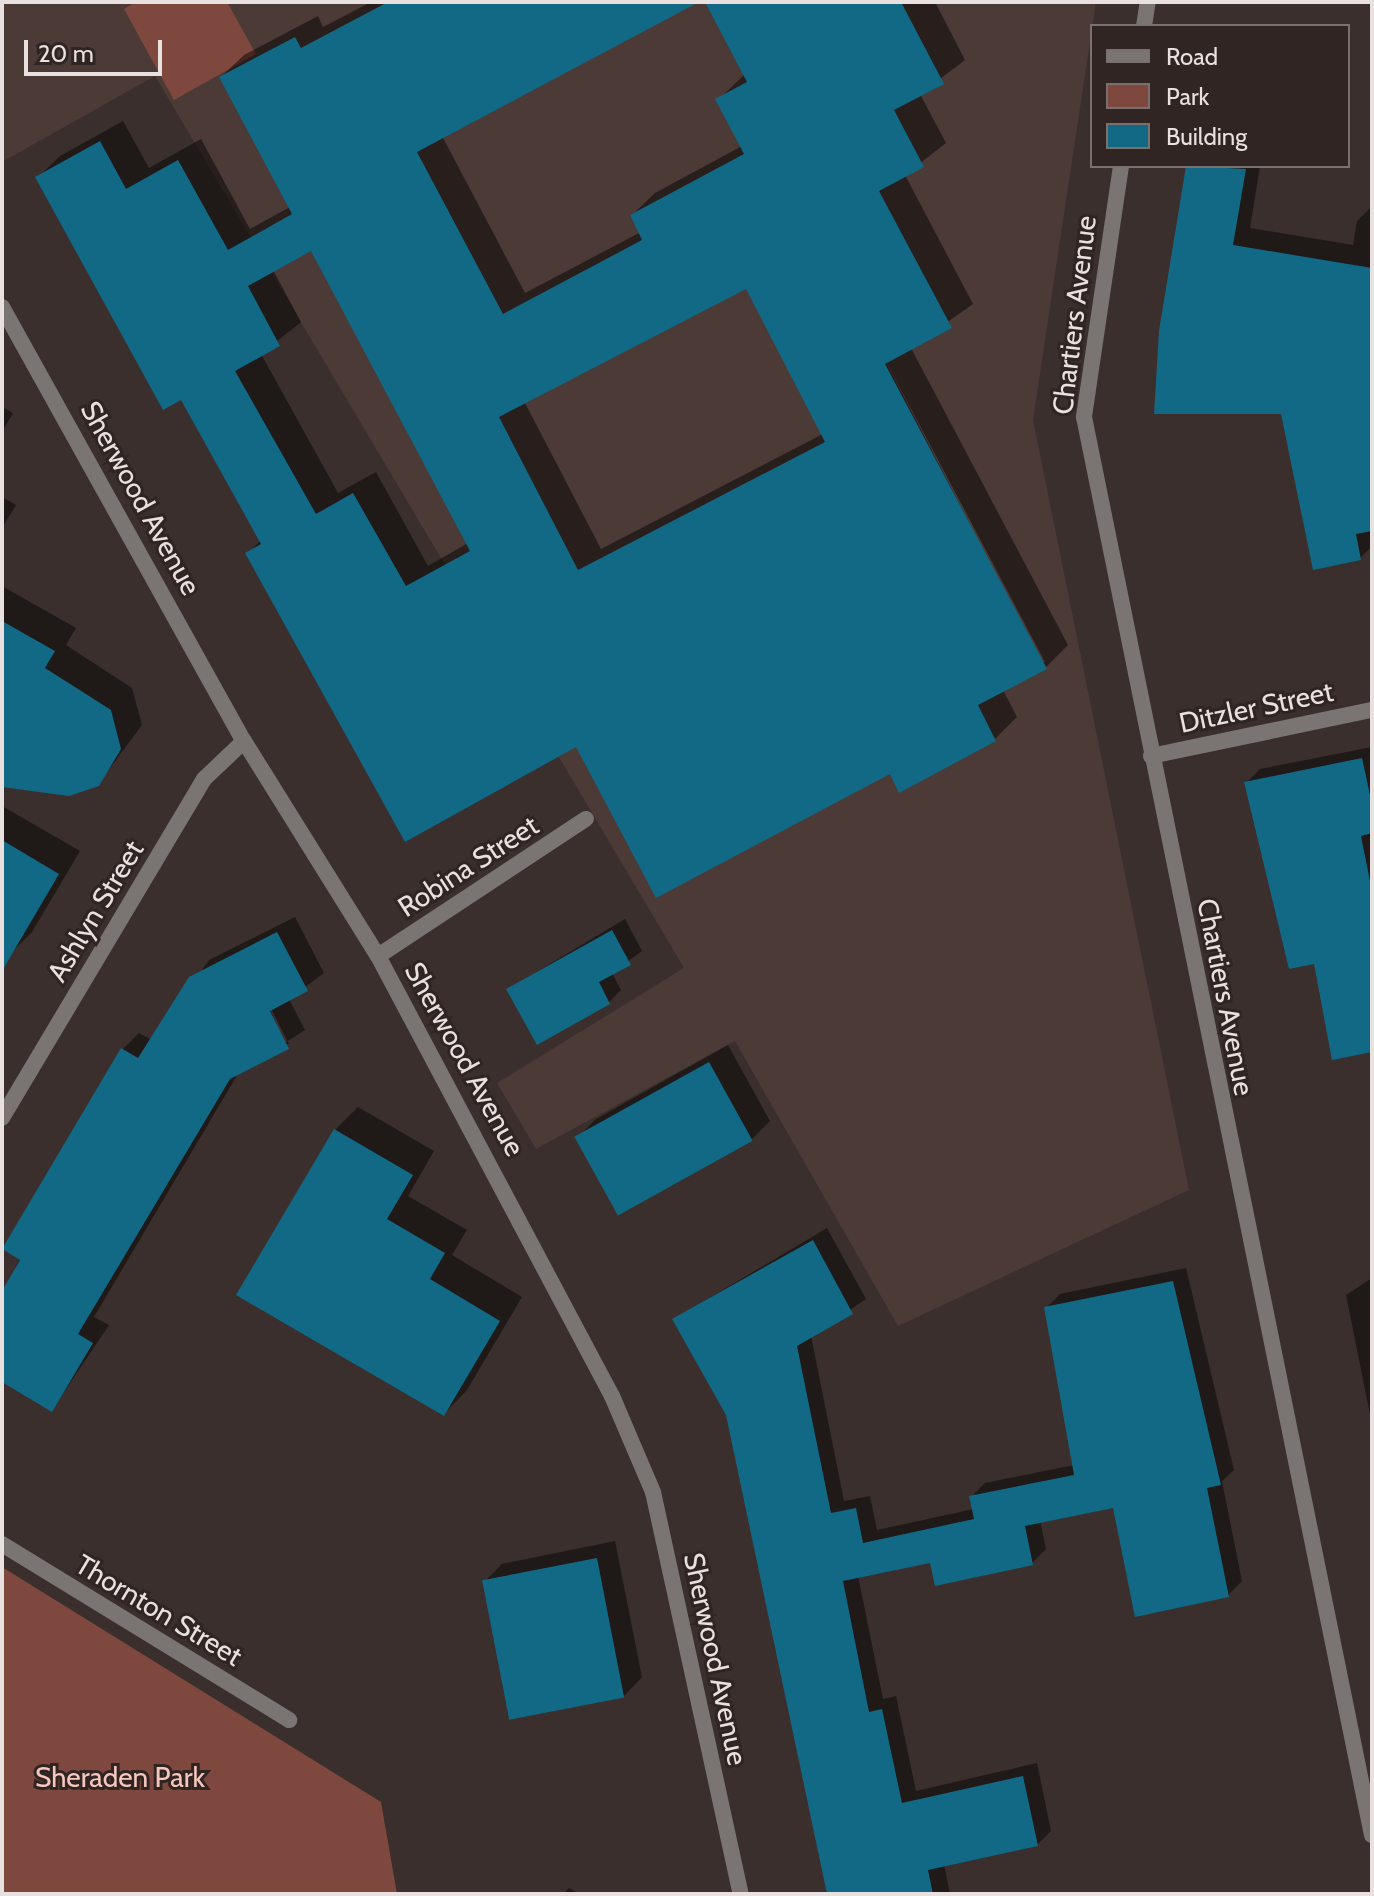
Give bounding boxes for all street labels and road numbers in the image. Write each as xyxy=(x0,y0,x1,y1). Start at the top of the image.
street label: Chartiers Avenue xyxy=(1045,214,1103,416)
street label: Sherwood Avenue xyxy=(74,395,208,601)
street label: Ditzler Street xyxy=(1176,674,1336,740)
street label: Robina Street xyxy=(392,808,544,924)
street label: Ashlyn Street xyxy=(40,834,150,988)
street label: Chartiers Avenue xyxy=(1190,896,1262,1098)
street label: Sherwood Avenue xyxy=(398,956,532,1162)
street label: Thornton Street xyxy=(70,1547,248,1673)
street label: Sherwood Avenue xyxy=(677,1550,755,1768)

